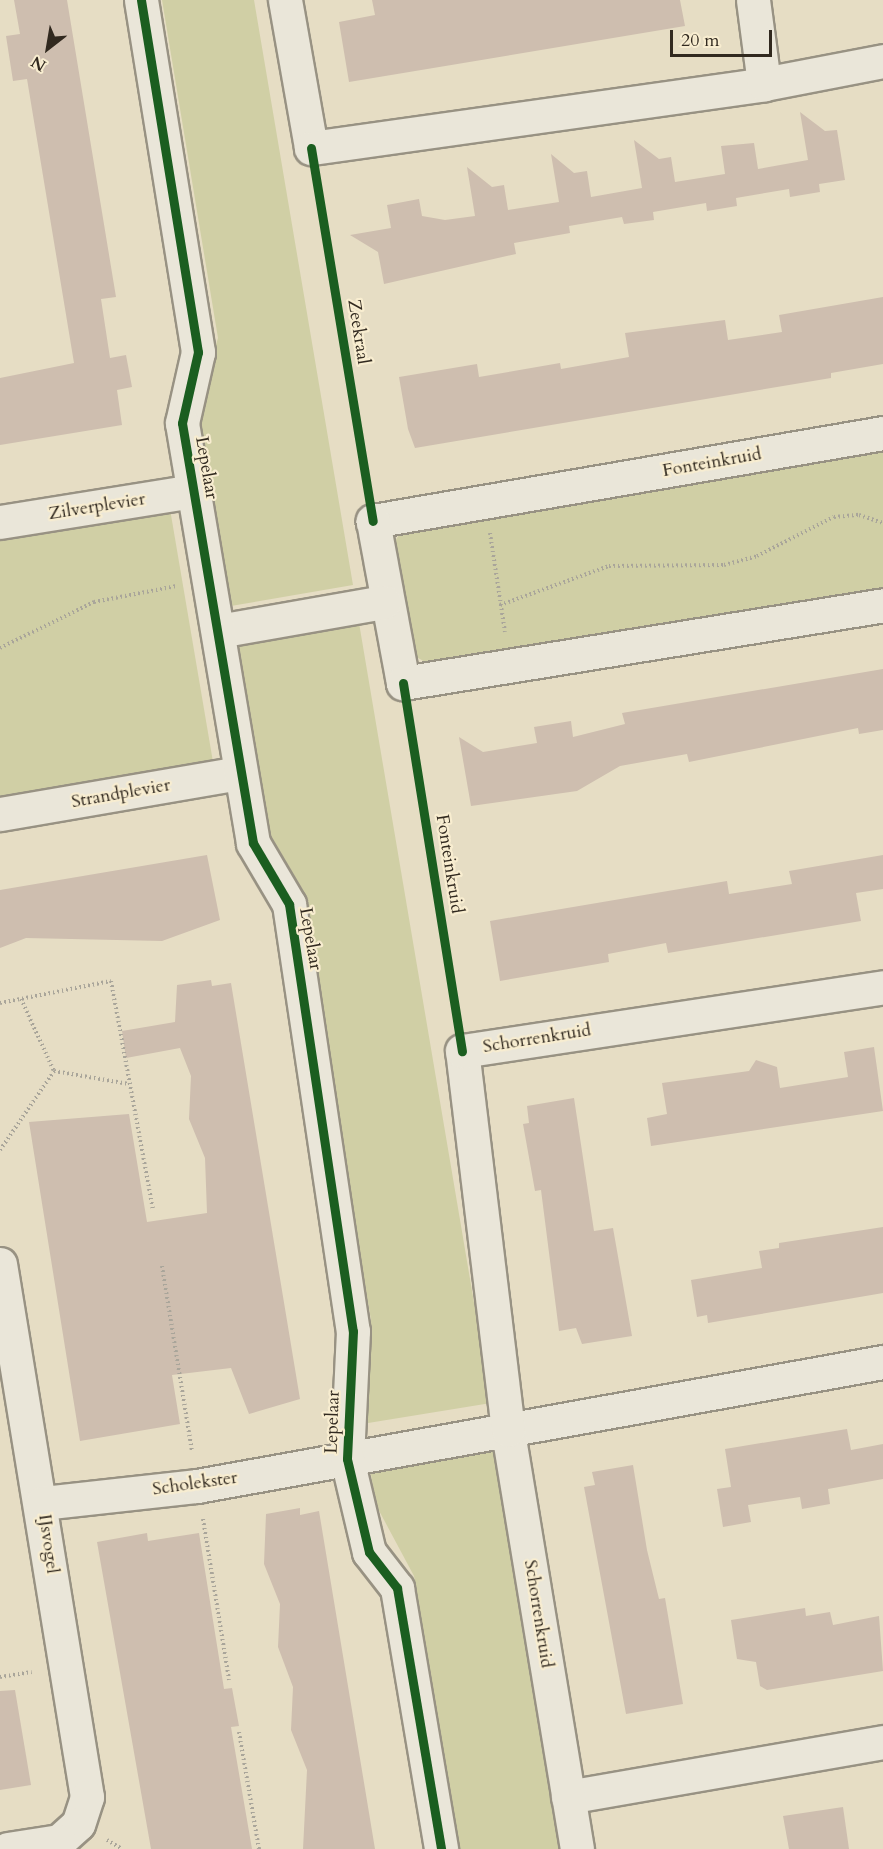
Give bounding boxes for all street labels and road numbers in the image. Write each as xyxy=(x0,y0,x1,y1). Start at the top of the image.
street label: Zeekraal xyxy=(342,298,374,366)
street label: Lepelaar xyxy=(190,435,222,501)
street label: Fonteinkruid xyxy=(661,444,763,482)
street label: Zilverplevier xyxy=(47,489,147,525)
street label: Strandplevier xyxy=(70,775,172,813)
street label: Fonteinkruid xyxy=(431,813,467,915)
street label: Lepelaar xyxy=(294,906,326,972)
street label: Schorrenkruid xyxy=(481,1020,593,1058)
street label: Lepelaar xyxy=(321,1390,345,1454)
street label: Scholekster xyxy=(151,1467,239,1501)
street label: IJsvogel xyxy=(33,1513,63,1575)
street label: Schorrenkruid xyxy=(519,1558,557,1670)

